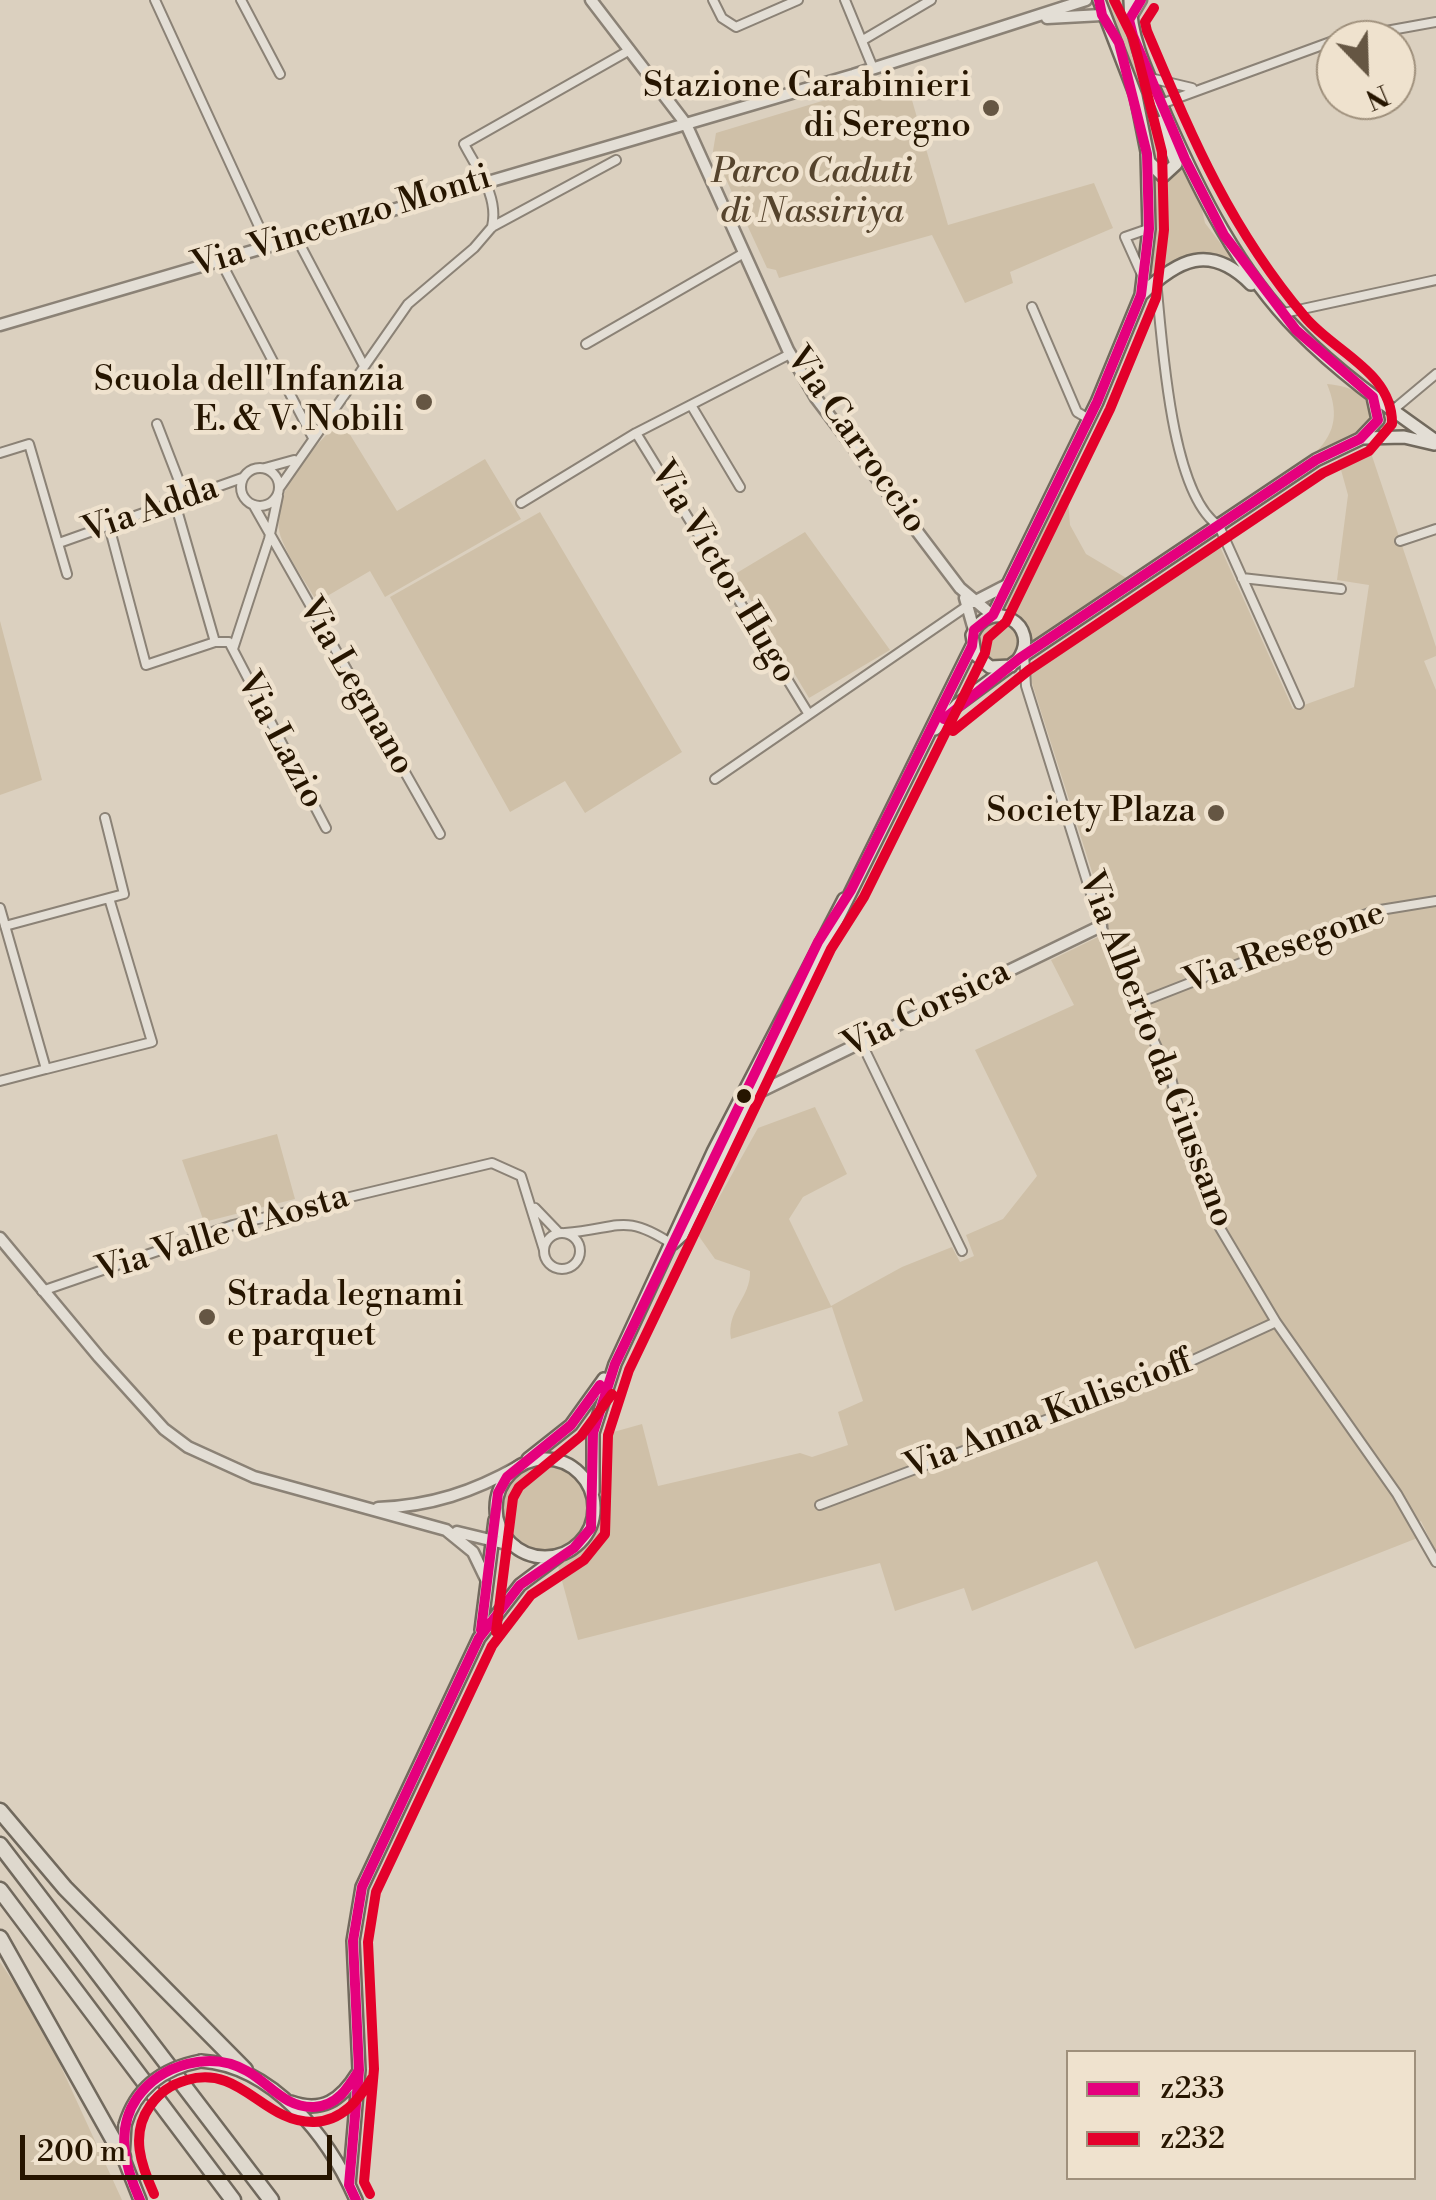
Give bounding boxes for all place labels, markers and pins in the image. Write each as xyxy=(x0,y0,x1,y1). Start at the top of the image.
place label: Stazione Carabinieri di Seregno xyxy=(643,67,971,149)
marker: Stazione Carabinieri di Seregno xyxy=(980,97,1002,119)
place label: Scuola dell'Infanzia E. & V. Nobili xyxy=(94,361,404,443)
marker: Scuola dell'Infanzia E. & V. Nobili xyxy=(413,391,435,413)
place label: Society Plaza xyxy=(986,792,1196,834)
marker: Society Plaza xyxy=(1205,802,1227,824)
unlabelled marker xyxy=(734,1086,754,1106)
place label: Strada legnami e parquet xyxy=(227,1276,464,1358)
marker: Strada legnami e parquet xyxy=(196,1306,218,1328)

